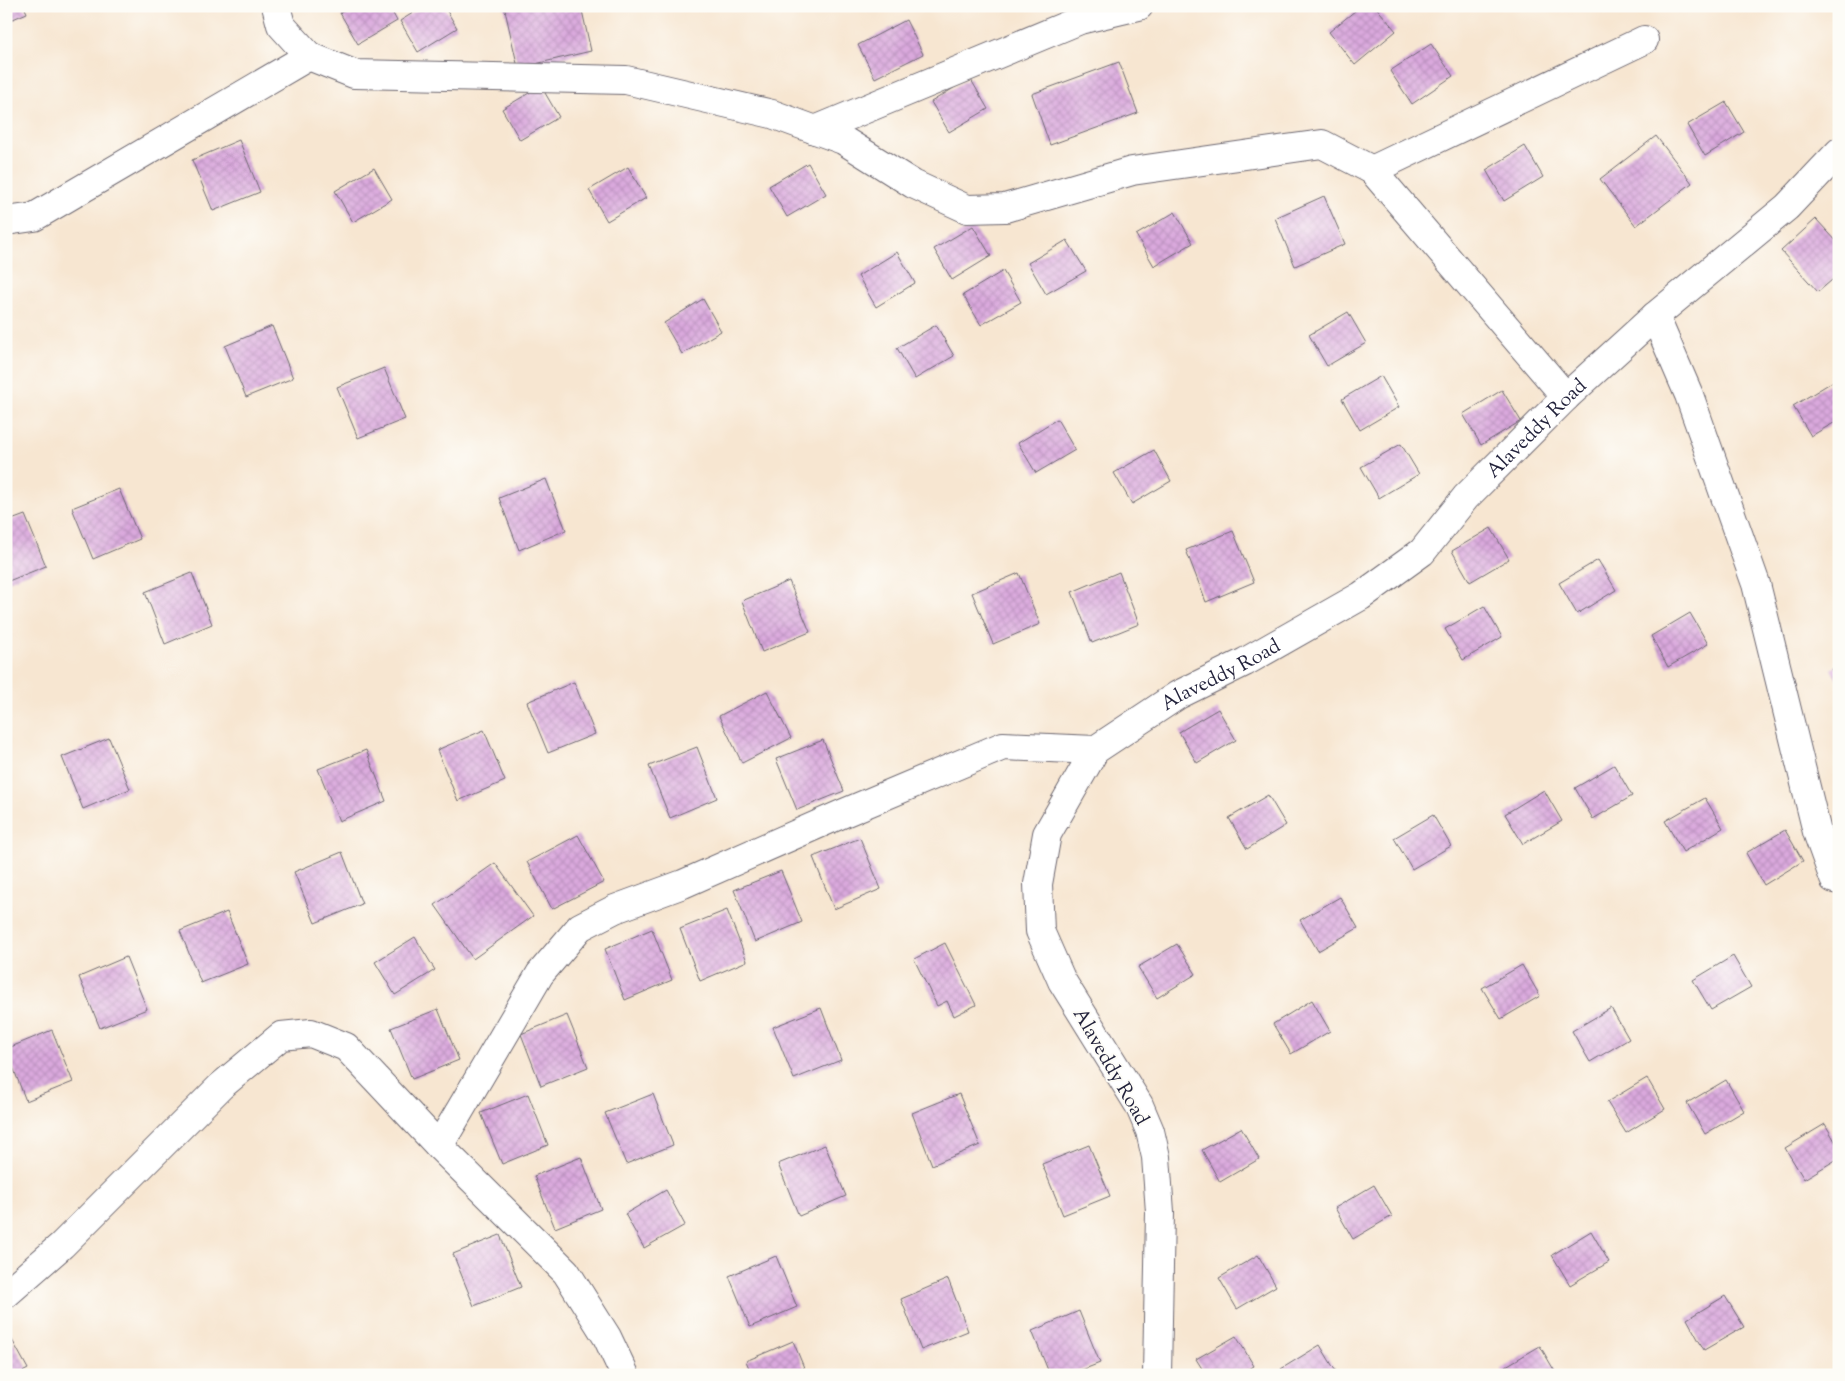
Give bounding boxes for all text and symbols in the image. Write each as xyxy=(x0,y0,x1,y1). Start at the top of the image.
street label: Alaveddy Road xyxy=(1481,373,1594,486)
street label: Alaveddy Road xyxy=(1156,633,1287,719)
street label: Alaveddy Road xyxy=(1064,1003,1155,1131)

